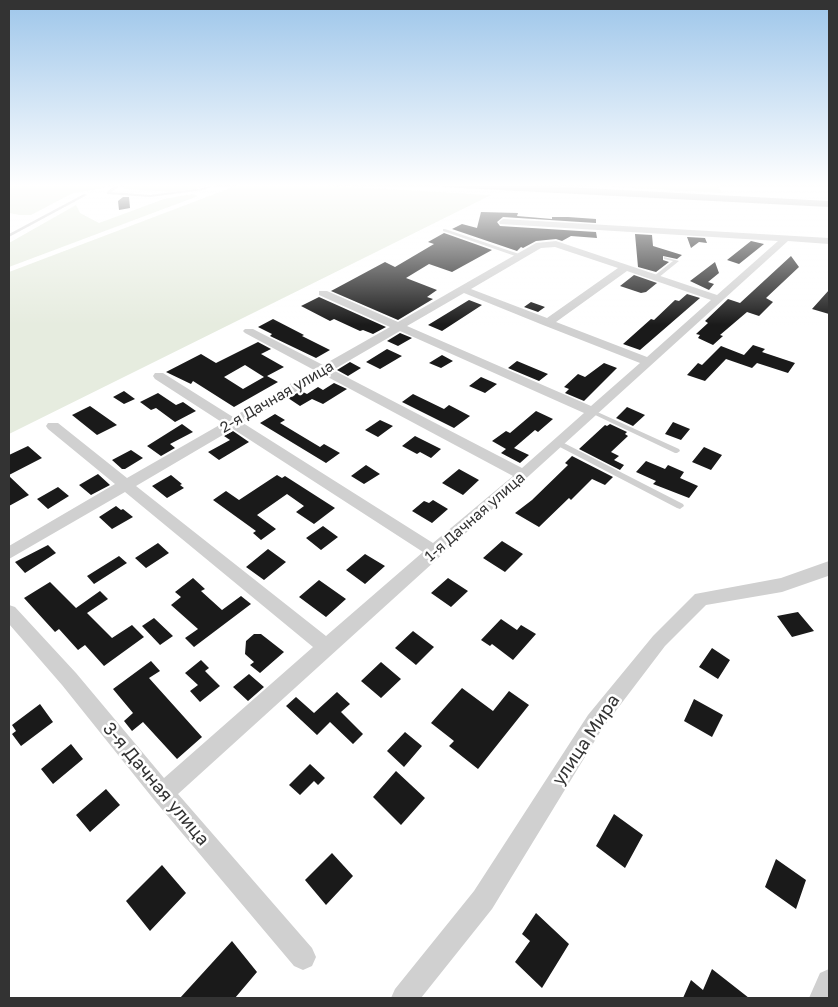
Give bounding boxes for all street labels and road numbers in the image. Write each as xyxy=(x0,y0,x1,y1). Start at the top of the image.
street label: 2-я Дачная улица xyxy=(217,357,337,437)
street label: 1-я Дачная улица xyxy=(421,469,529,565)
street label: улица Мира xyxy=(548,690,624,790)
street label: 3-я Дачная улица xyxy=(98,718,214,850)

